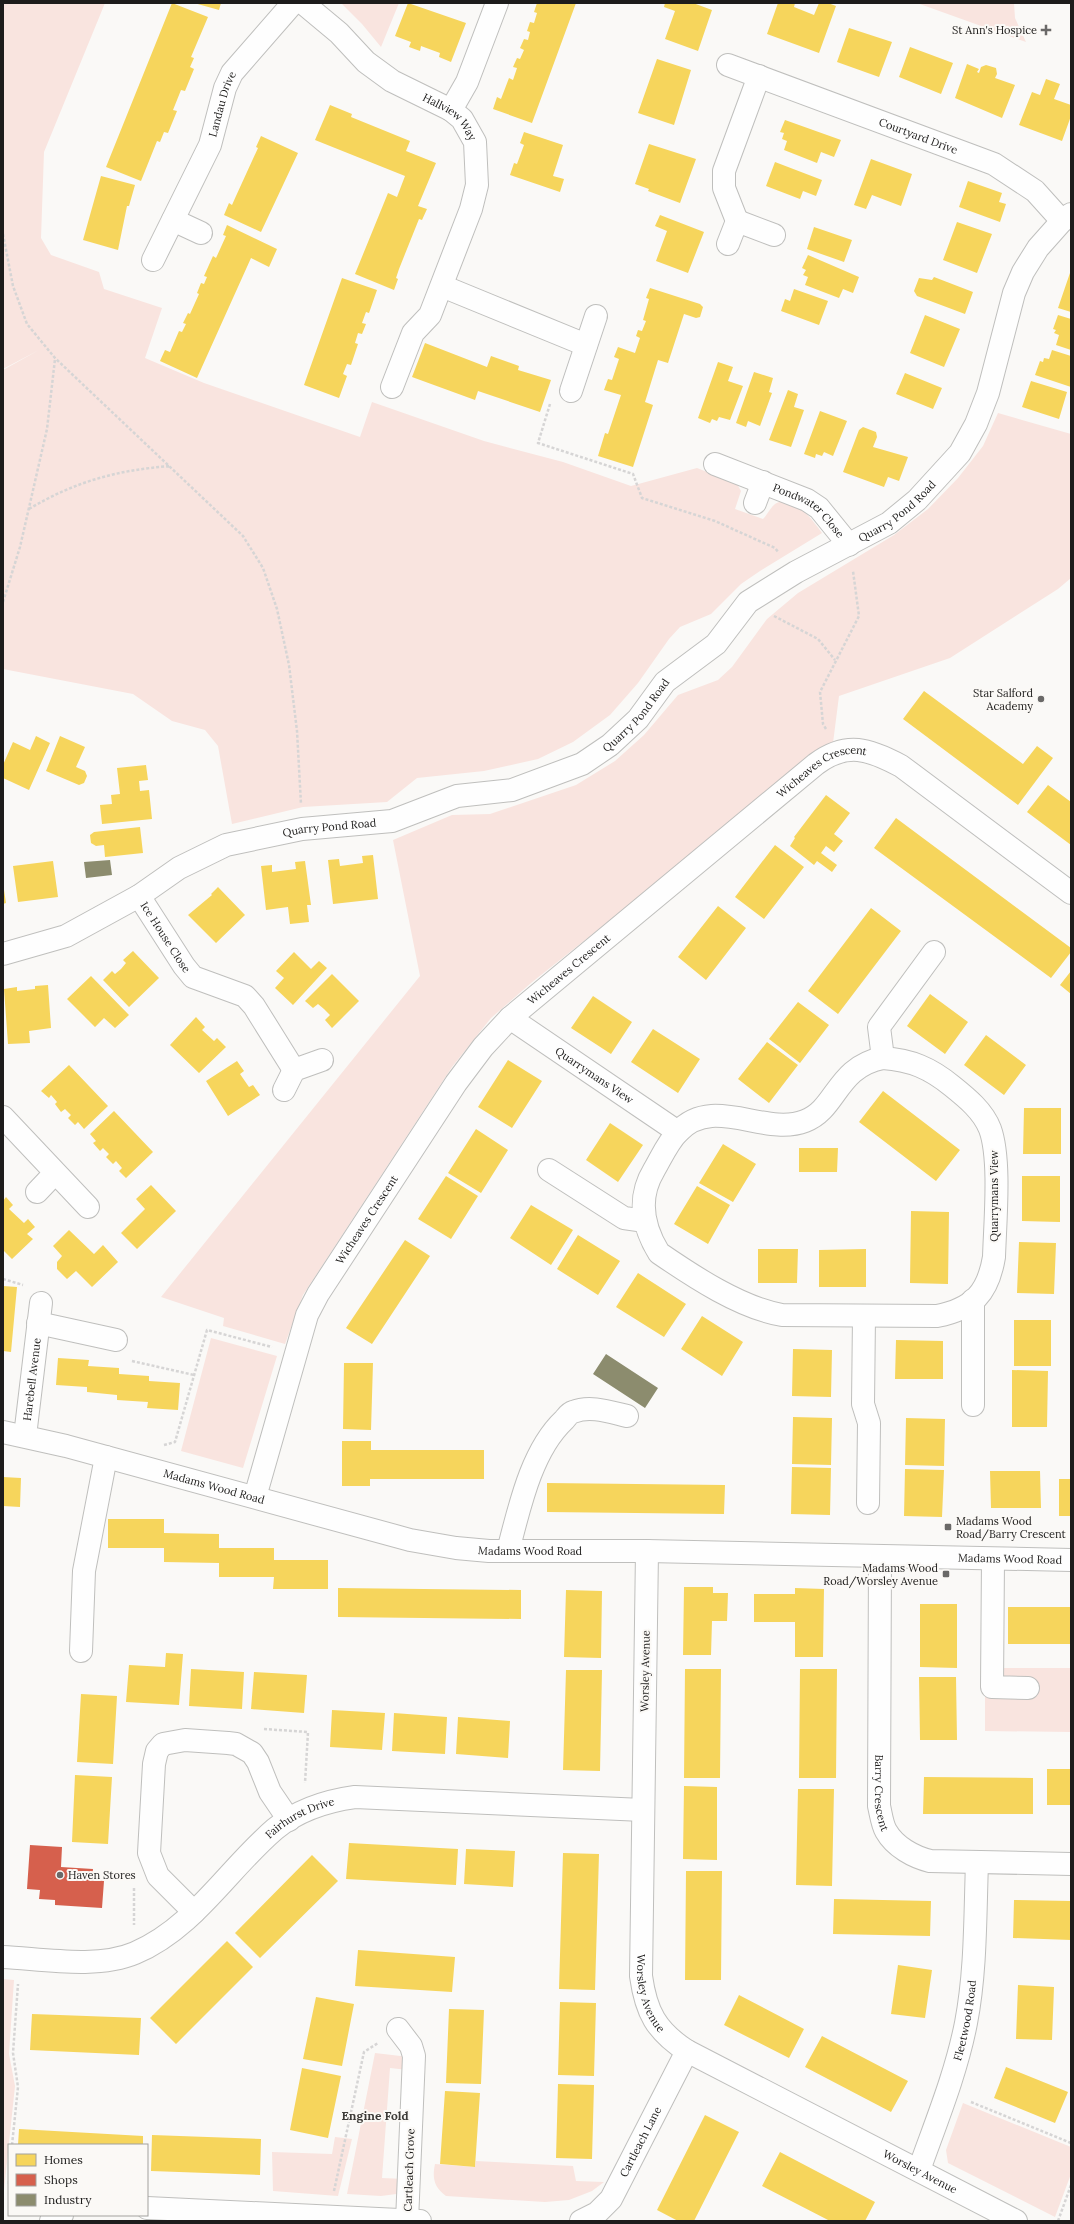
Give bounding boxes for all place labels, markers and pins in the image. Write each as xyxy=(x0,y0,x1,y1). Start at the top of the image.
place label: St Ann's Hospice xyxy=(952,23,1037,37)
marker: St Ann's Hospice xyxy=(1040,24,1052,36)
place label: Star Salford Academy xyxy=(973,686,1033,713)
marker: Star Salford Academy xyxy=(1036,694,1046,704)
place label: Madams Wood Road/Barry Crescent xyxy=(956,1514,1067,1542)
marker: Madams Wood Road/Barry Crescent xyxy=(943,1522,953,1532)
place label: Madams Wood Road/Worsley Avenue xyxy=(823,1561,938,1589)
marker: Madams Wood Road/Worsley Avenue xyxy=(941,1569,951,1579)
place label: Haven Stores xyxy=(68,1868,136,1882)
marker: Haven Stores xyxy=(55,1870,65,1880)

